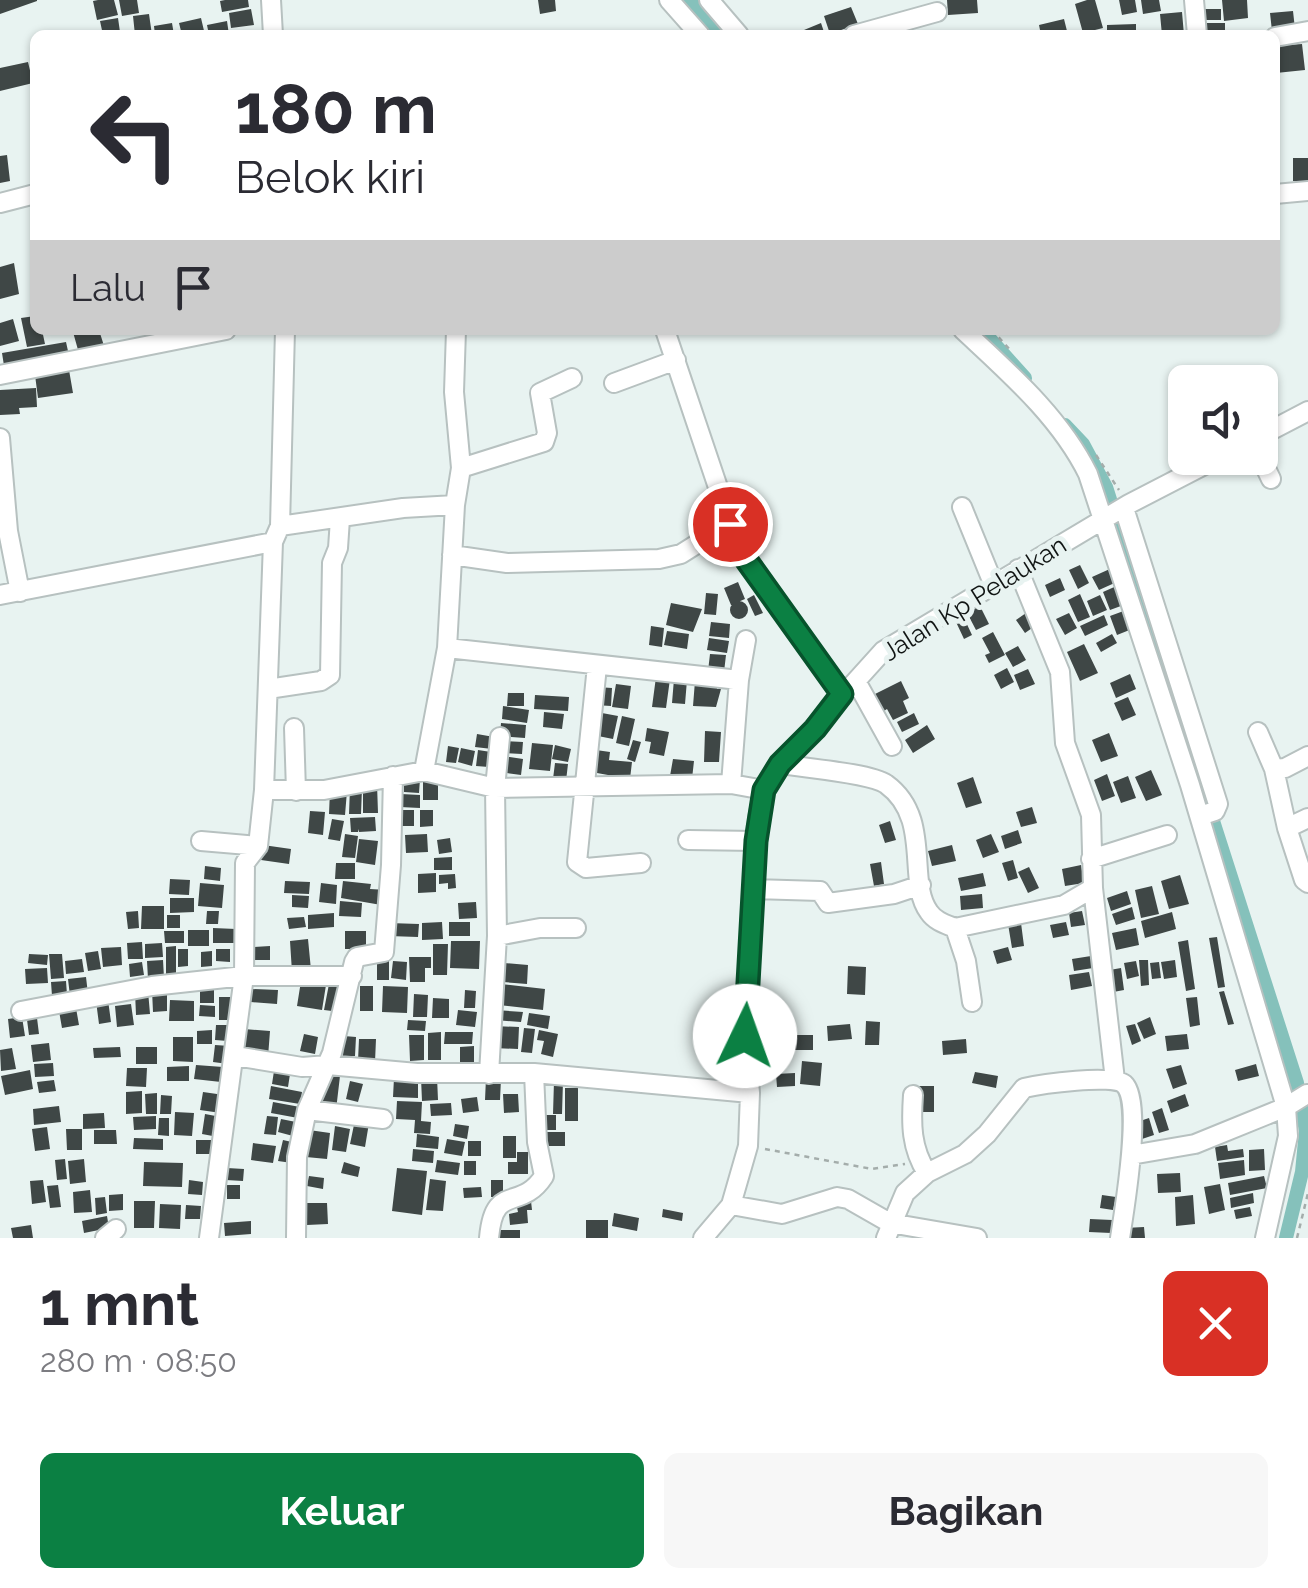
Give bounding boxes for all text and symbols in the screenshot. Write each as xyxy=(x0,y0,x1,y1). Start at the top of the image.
text: 180 m xyxy=(235,67,437,149)
icon: left xyxy=(70,70,200,200)
text: Belok kiri xyxy=(235,151,425,204)
icon: arrive xyxy=(166,260,221,315)
text: Lalu xyxy=(70,265,146,310)
map controls xyxy=(1168,365,1278,475)
button: sound xyxy=(1168,365,1278,475)
pin xyxy=(688,482,773,567)
icon: arrive xyxy=(703,497,758,552)
street label: Jalan Kp Pelaukan xyxy=(876,529,1072,667)
position arrow xyxy=(693,984,797,1088)
text: 1 mnt xyxy=(40,1269,199,1339)
button: close xyxy=(1163,1271,1268,1376)
text: 280 m · 08:50 xyxy=(40,1342,237,1379)
button: Keluar xyxy=(40,1453,644,1568)
button: Bagikan xyxy=(664,1453,1268,1568)

